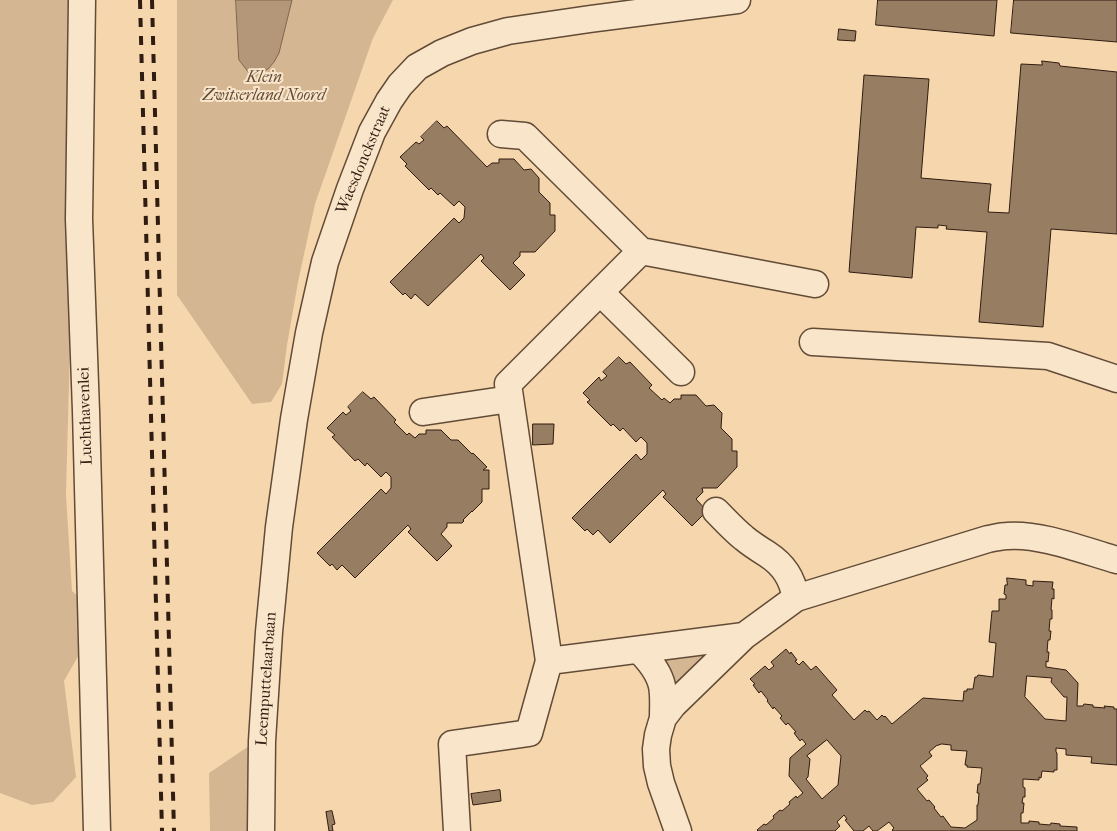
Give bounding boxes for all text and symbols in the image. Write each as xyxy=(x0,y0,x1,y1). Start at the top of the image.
park label: Klein Zwitserland Noord xyxy=(203,68,325,106)
street label: Waesdonckstraat xyxy=(333,103,395,217)
street label: Luchthavenlei xyxy=(75,367,97,465)
street label: Leemputtelaarbaan xyxy=(253,611,281,747)

